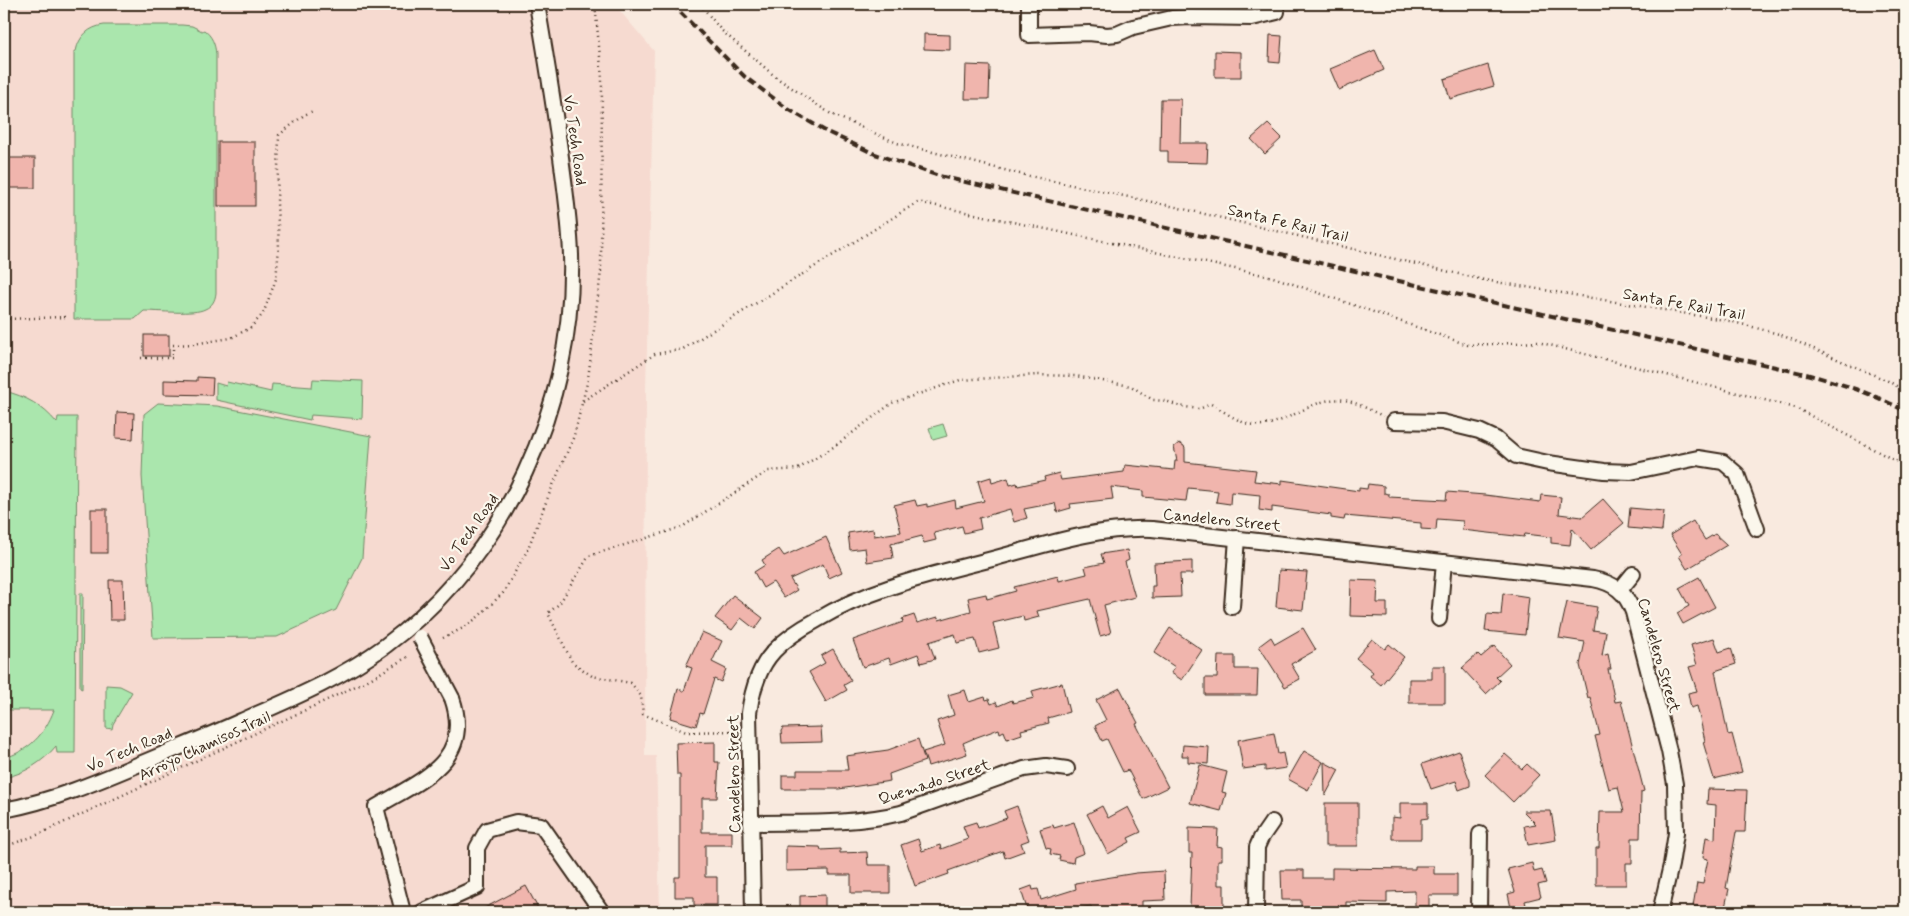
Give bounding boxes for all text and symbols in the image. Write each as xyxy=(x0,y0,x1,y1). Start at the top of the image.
street label: Vo Tech Road xyxy=(558,94,591,187)
street label: Santa Fe Rail Trail xyxy=(1225,199,1350,248)
street label: Santa Fe Rail Trail xyxy=(1621,283,1746,326)
street label: Vo Tech Road xyxy=(435,490,504,576)
street label: Candelero Street xyxy=(1162,504,1282,537)
street label: Candelero Street xyxy=(1632,596,1685,716)
street label: Arroyo Chamisos Trail xyxy=(135,707,274,786)
street label: Candelero Street xyxy=(723,714,746,833)
street label: Vo Tech Road xyxy=(84,723,176,778)
street label: Quemado Street xyxy=(876,754,994,810)

